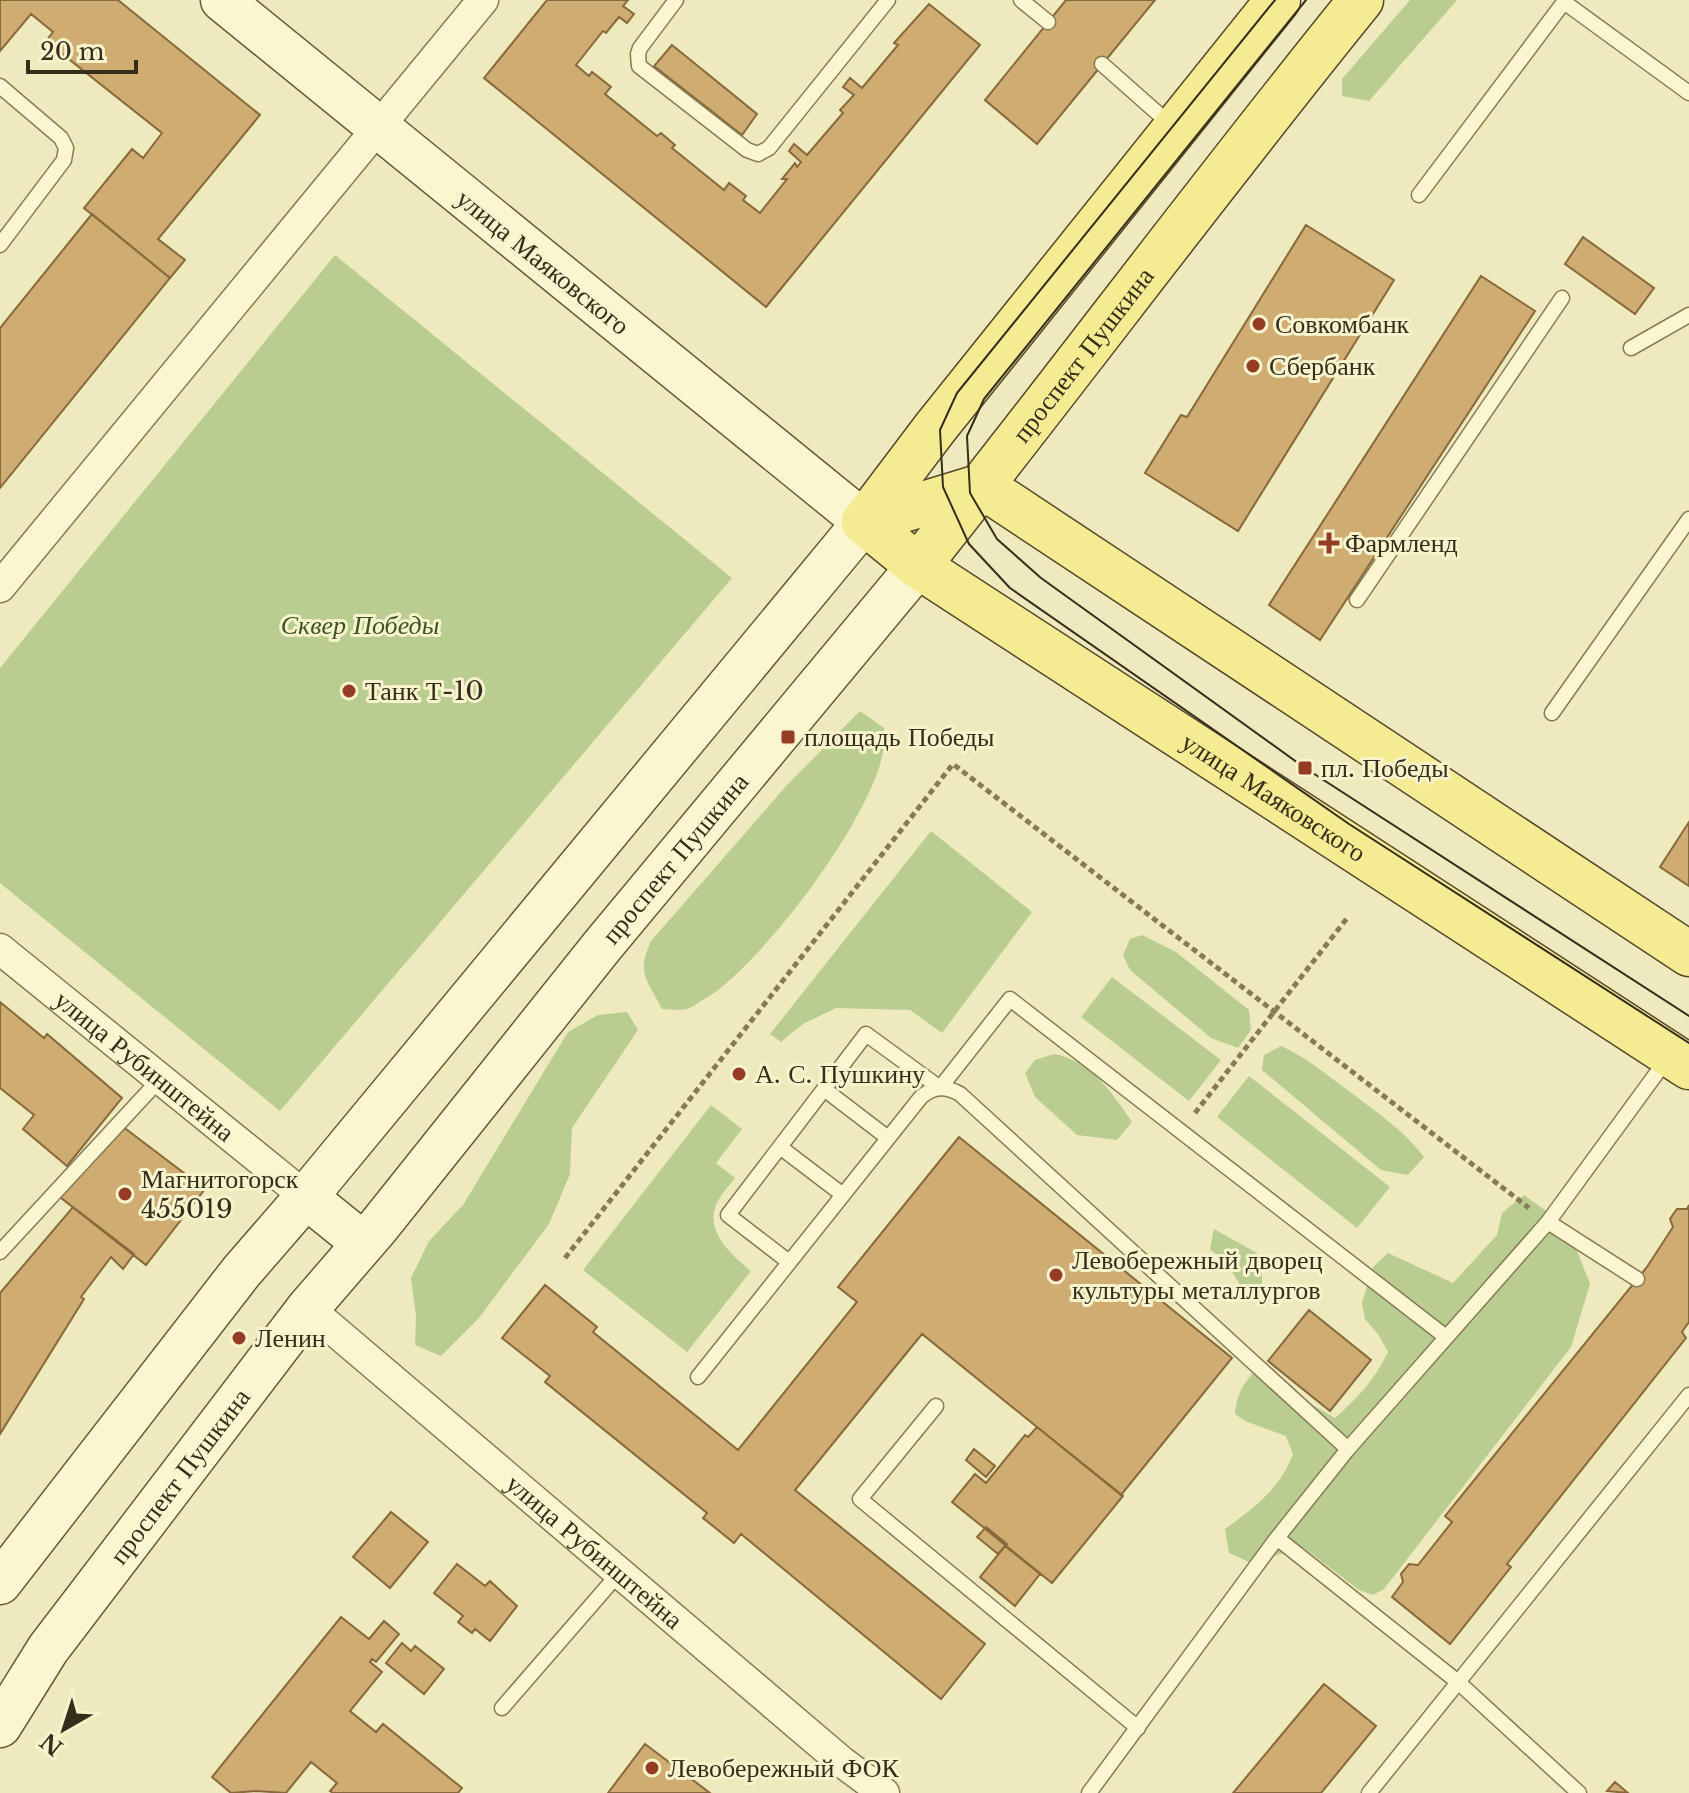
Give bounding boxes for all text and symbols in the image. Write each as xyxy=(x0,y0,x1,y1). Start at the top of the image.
scale bar xyxy=(28,24,136,74)
text: 20 m xyxy=(40,37,105,66)
street label: улица Маяковского xyxy=(450,182,636,342)
street label: проспект Пушкина xyxy=(1005,261,1161,449)
place label: Совкомбанк xyxy=(1275,308,1410,340)
marker: Совкомбанк xyxy=(1250,315,1268,333)
place label: Сбербанк xyxy=(1269,350,1376,382)
marker: Сбербанк xyxy=(1244,357,1262,375)
place label: Фармленд xyxy=(1345,527,1458,559)
marker: Фармленд xyxy=(1320,534,1338,552)
park label: Сквер Победы xyxy=(281,609,439,641)
place label: Танк Т-10 xyxy=(365,675,484,707)
marker: Танк Т-10 xyxy=(340,682,358,700)
place label: площадь Победы xyxy=(804,721,995,753)
street label: улица Маяковского xyxy=(1176,726,1372,869)
marker: площадь Победы xyxy=(779,728,797,746)
place label: пл. Победы xyxy=(1321,752,1449,784)
marker: пл. Победы xyxy=(1296,759,1314,777)
street label: проспект Пушкина xyxy=(595,766,756,950)
street label: улица Рубинштейна xyxy=(48,984,241,1149)
place label: А. С. Пушкину xyxy=(755,1058,925,1090)
marker: А. С. Пушкину xyxy=(730,1065,748,1083)
place label: Магнитогорск 455019 xyxy=(141,1163,299,1225)
marker: Магнитогорск 455019 xyxy=(116,1185,134,1203)
place label: Левобережный дворец культуры металлургов xyxy=(1072,1244,1323,1306)
marker: Левобережный дворец культуры металлургов xyxy=(1047,1266,1065,1284)
place label: Ленин xyxy=(255,1322,326,1354)
marker: Ленин xyxy=(230,1329,248,1347)
street label: проспект Пушкина xyxy=(103,1382,257,1570)
street label: улица Рубинштейна xyxy=(499,1467,690,1636)
north arrow xyxy=(24,1689,104,1769)
text: N xyxy=(35,1727,68,1761)
place label: Левобережный ФОК xyxy=(668,1752,899,1784)
marker: Левобережный ФОК xyxy=(643,1759,661,1777)

